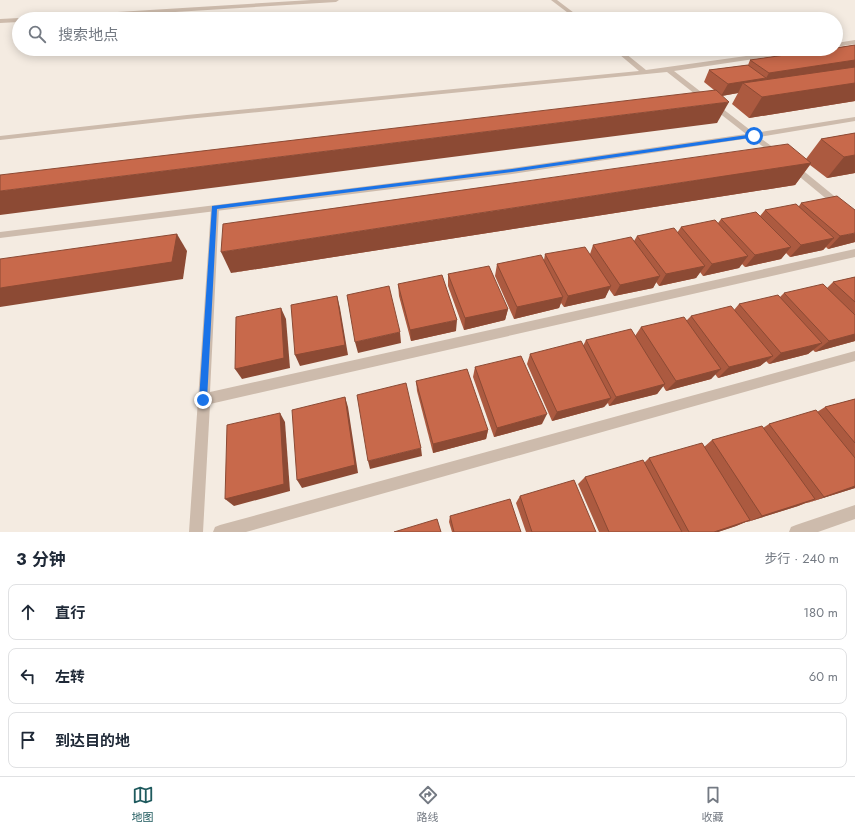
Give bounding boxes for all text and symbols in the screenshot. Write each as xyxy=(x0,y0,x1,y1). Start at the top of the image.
search box xyxy=(12,12,843,56)
icon: search xyxy=(26,23,48,45)
text: 搜索地点 xyxy=(58,24,118,46)
route start xyxy=(745,127,763,145)
route end xyxy=(194,391,212,409)
text: 3 分钟 xyxy=(16,547,66,571)
text: 步行 · 240 m xyxy=(764,549,839,568)
icon: ahead xyxy=(17,601,39,623)
text: 直行 xyxy=(55,602,85,624)
text: 180 m xyxy=(803,603,838,622)
icon: left xyxy=(17,665,39,687)
text: 左转 xyxy=(55,666,85,688)
text: 60 m xyxy=(809,667,838,686)
icon: arrive xyxy=(17,729,39,751)
text: 到达目的地 xyxy=(55,730,130,752)
tab: 地图 xyxy=(132,784,154,825)
tab: 路线 xyxy=(417,784,439,825)
tab: 收藏 xyxy=(702,784,724,825)

